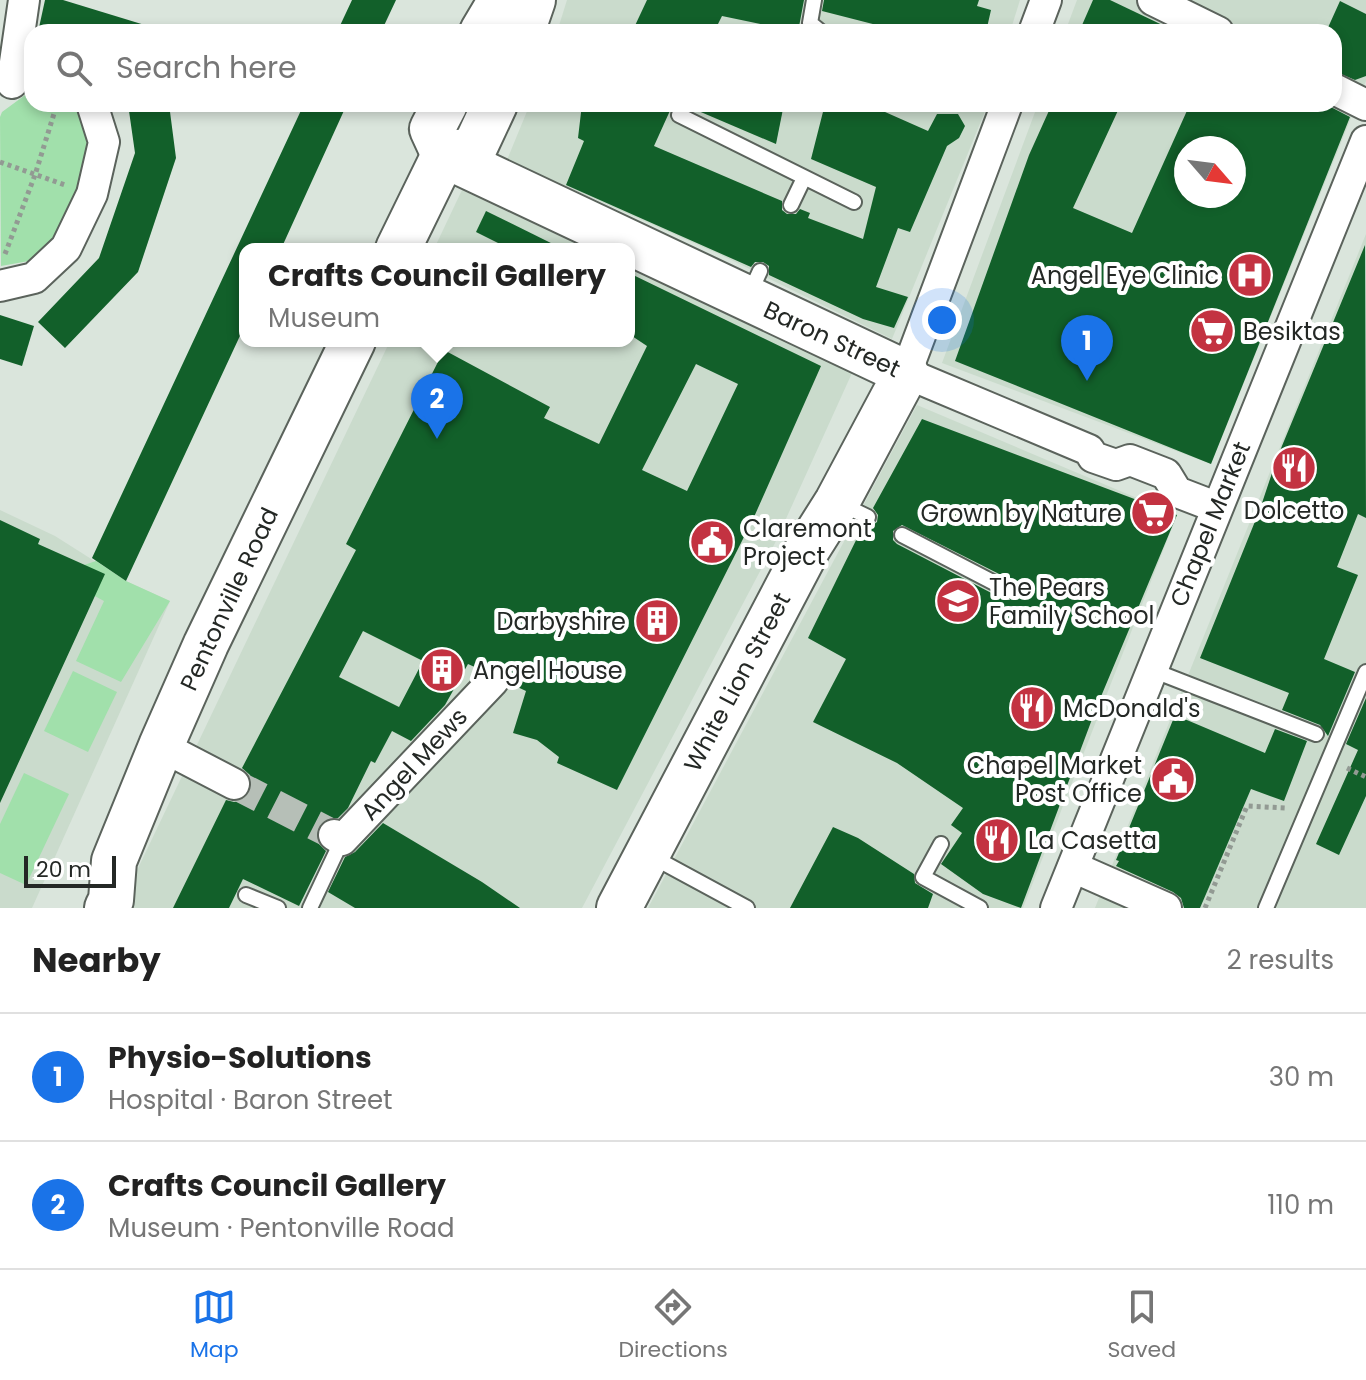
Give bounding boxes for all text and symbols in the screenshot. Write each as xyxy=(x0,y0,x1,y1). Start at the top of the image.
search box xyxy=(24,24,1342,112)
icon: search xyxy=(52,46,96,90)
text: Search here xyxy=(116,46,297,89)
north arrow xyxy=(1174,136,1246,208)
popup xyxy=(239,243,635,347)
hospital icon: Angel Eye Clinic xyxy=(1226,251,1274,299)
text: Crafts Council Gallery xyxy=(268,254,606,297)
place label: Angel Eye Clinic xyxy=(1031,259,1219,292)
street label: Baron Street xyxy=(758,293,906,385)
text: Museum xyxy=(268,300,380,336)
your location xyxy=(922,300,962,340)
supermarket icon: Besiktas xyxy=(1188,307,1236,355)
pin: 1 xyxy=(1061,315,1113,381)
place label: Besiktas xyxy=(1243,315,1341,348)
pin: 2 xyxy=(411,373,463,439)
street label: Chapel Market xyxy=(1162,437,1258,611)
restaurant icon: Dolcetto xyxy=(1270,444,1318,492)
supermarket icon: Grown by Nature xyxy=(1129,489,1177,537)
place label: Dolcetto xyxy=(1244,494,1344,527)
place label: Grown by Nature xyxy=(920,497,1122,530)
street label: Pentonville Road xyxy=(172,502,286,696)
place label: Claremont Project xyxy=(743,512,872,573)
public building icon: Claremont Project xyxy=(688,518,736,566)
place label: The Pears Family School xyxy=(989,571,1154,632)
school or university icon: The Pears Family School xyxy=(934,577,982,625)
street label: White Lion Street xyxy=(676,587,798,777)
building icon: Darbyshire xyxy=(633,597,681,645)
place label: Darbyshire xyxy=(496,605,626,638)
building icon: Angel House xyxy=(418,646,466,694)
place label: Angel House xyxy=(473,654,623,687)
restaurant icon: McDonald's xyxy=(1008,684,1056,732)
place label: McDonald's xyxy=(1063,692,1201,725)
street label: Angel Mews xyxy=(353,701,475,827)
place label: Chapel Market Post Office xyxy=(967,749,1142,810)
public building icon: Chapel Market Post Office xyxy=(1149,755,1197,803)
restaurant icon: La Casetta xyxy=(973,816,1021,864)
place label: La Casetta xyxy=(1028,824,1157,857)
scale bar xyxy=(24,852,116,888)
text: 20 m xyxy=(36,854,91,885)
text: Nearby xyxy=(32,936,161,984)
text: 2 results xyxy=(1227,942,1334,978)
text: Physio-Solutions xyxy=(108,1036,372,1079)
text: 1 xyxy=(53,1059,63,1095)
text: 30 m xyxy=(1269,1059,1334,1095)
text: Hospital · Baron Street xyxy=(108,1082,393,1118)
text: Crafts Council Gallery xyxy=(108,1164,446,1207)
text: 2 xyxy=(51,1187,65,1223)
text: 110 m xyxy=(1267,1187,1334,1223)
text: Museum · Pentonville Road xyxy=(108,1210,455,1246)
tab: Map xyxy=(190,1285,239,1366)
tab: Directions xyxy=(618,1285,728,1366)
tab: Saved xyxy=(1107,1285,1176,1366)

